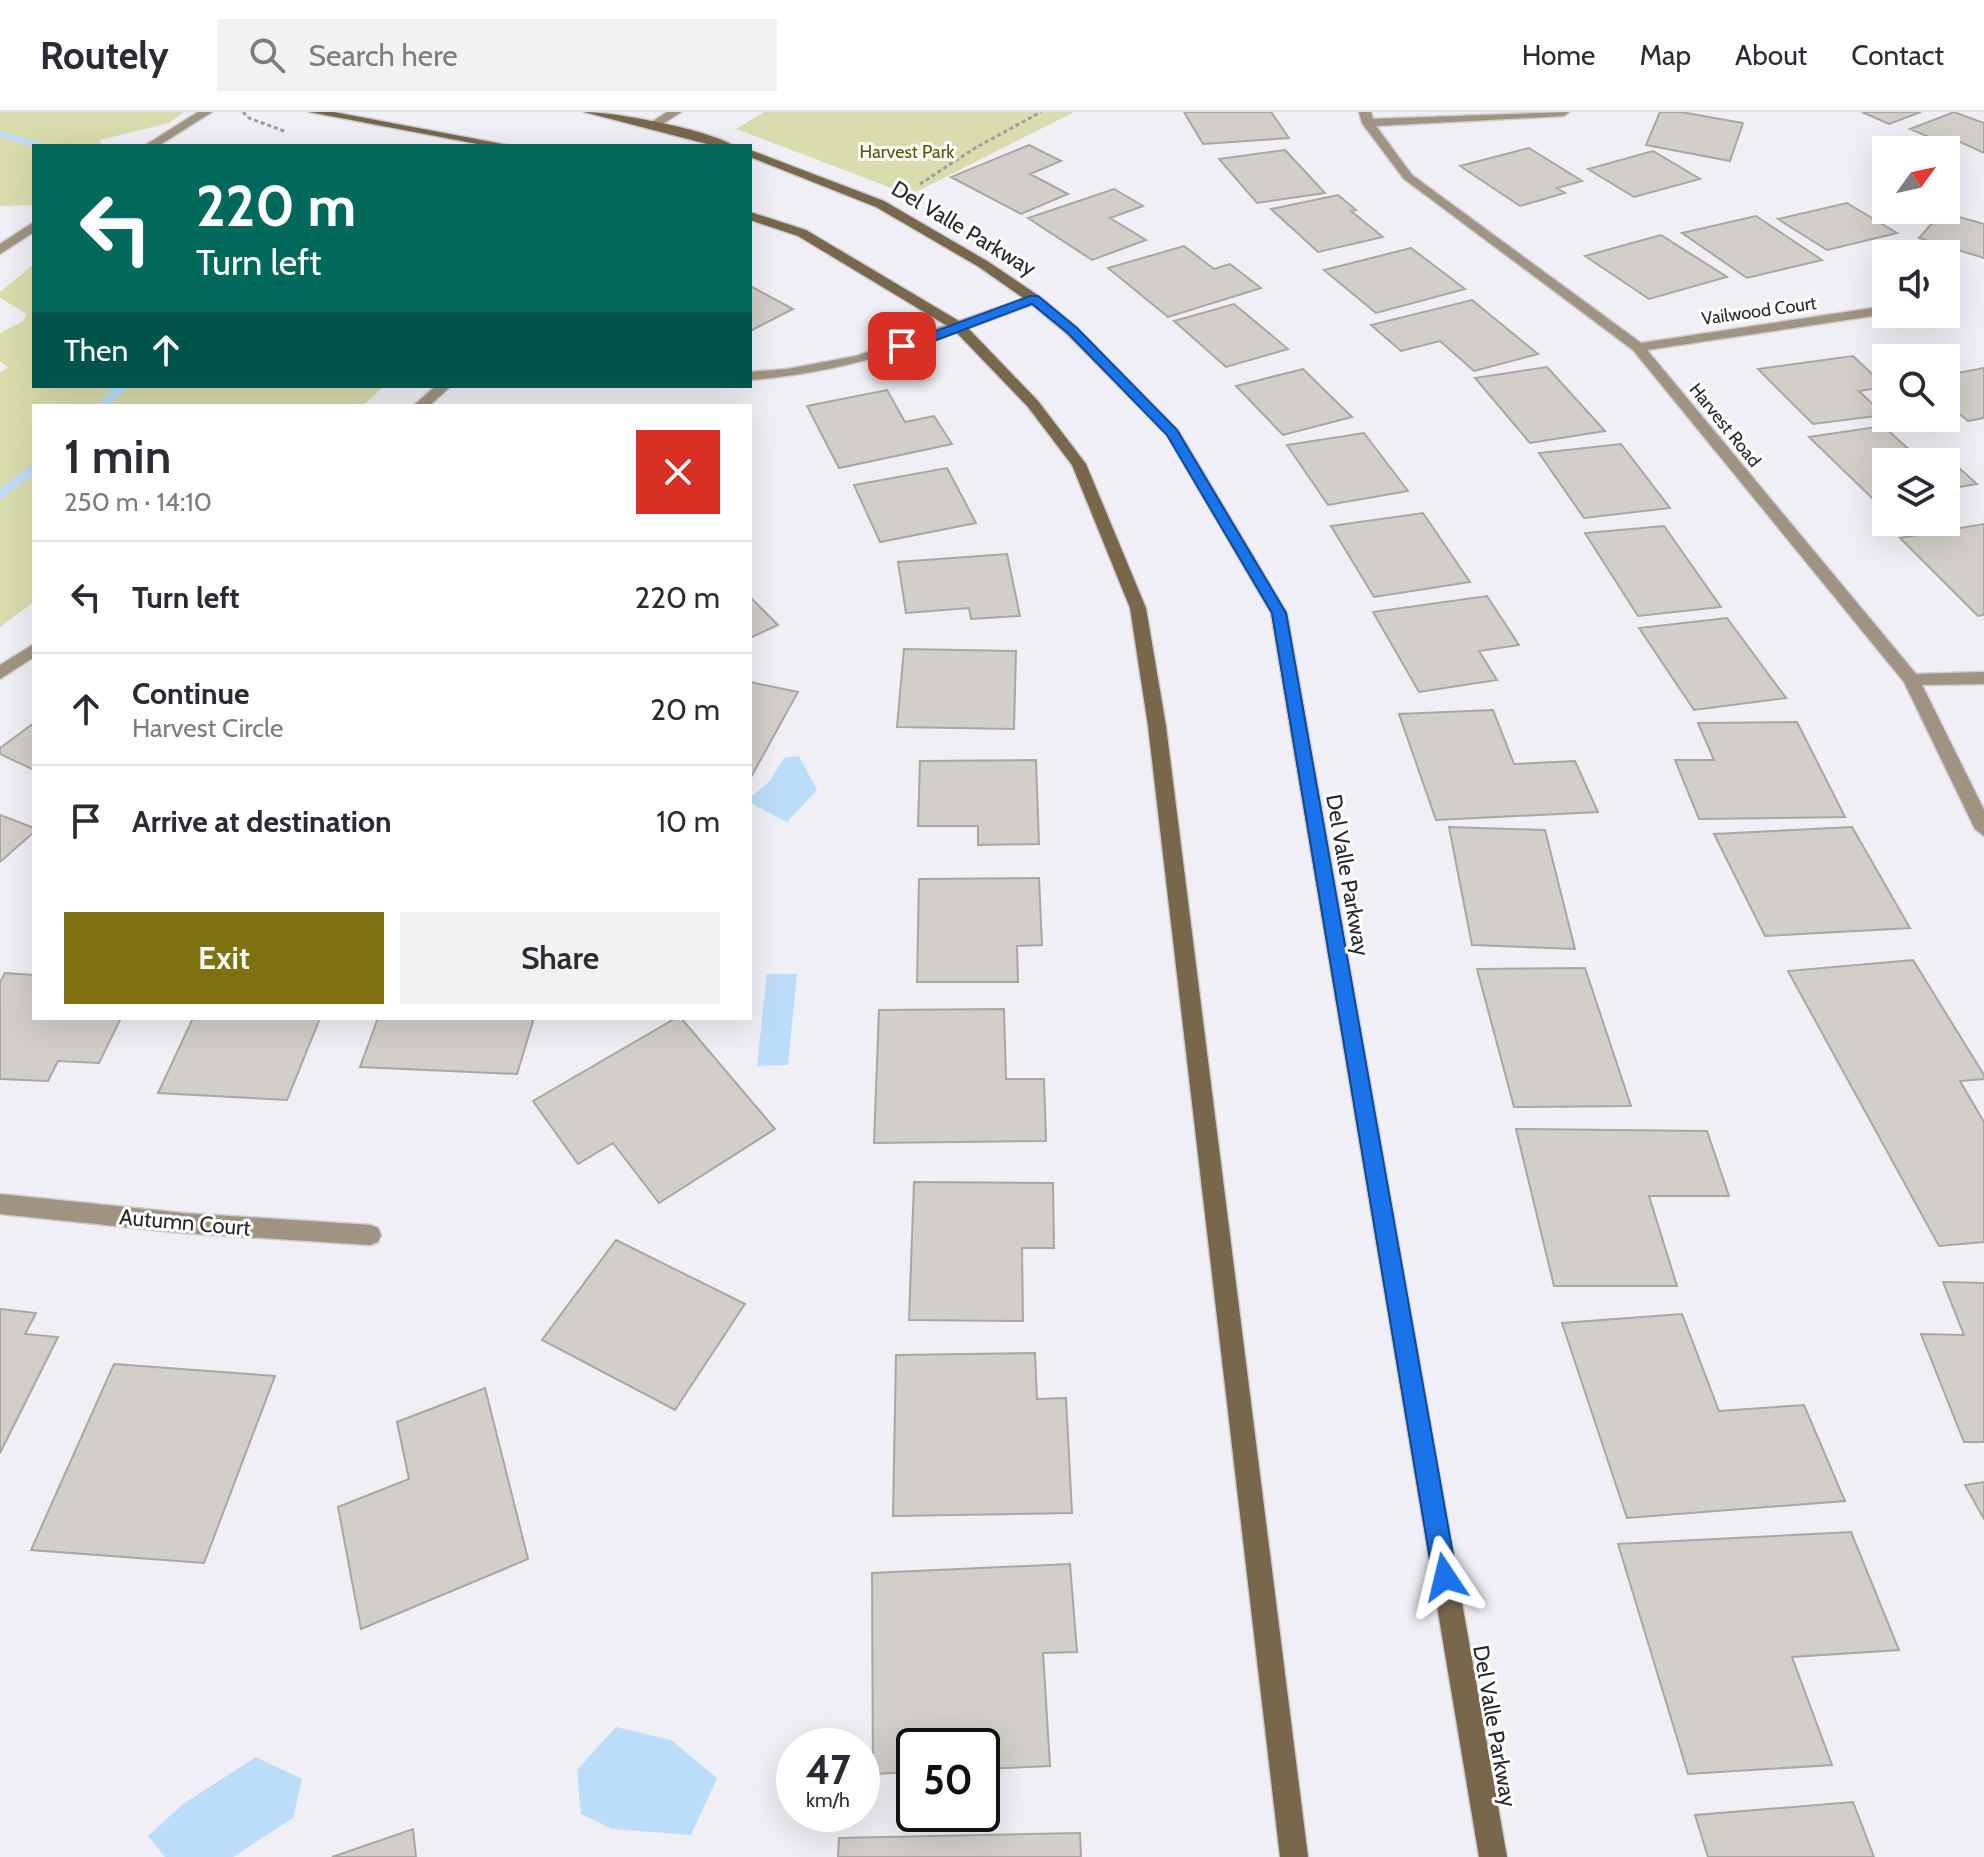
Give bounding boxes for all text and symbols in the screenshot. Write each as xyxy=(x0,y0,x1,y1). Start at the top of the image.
search box xyxy=(217,19,777,91)
text: Routely xyxy=(40,32,169,79)
icon: search xyxy=(245,33,289,77)
text: Search here xyxy=(309,37,458,74)
text: Home xyxy=(1522,38,1595,72)
text: Map xyxy=(1639,38,1691,72)
text: About xyxy=(1735,38,1807,72)
text: Contact xyxy=(1851,38,1944,72)
north arrow xyxy=(1872,136,1960,224)
map controls xyxy=(1872,136,1960,536)
park label: Harvest Park xyxy=(860,141,955,163)
text: 220 m xyxy=(196,172,356,240)
street label: Del Valle Parkway xyxy=(887,175,1041,282)
icon: left xyxy=(64,176,168,280)
text: Turn left xyxy=(196,240,321,284)
button: sound xyxy=(1872,240,1960,328)
street label: Vailwood Court xyxy=(1700,292,1818,330)
pin xyxy=(868,312,936,380)
icon: arrive xyxy=(880,324,924,368)
icon: ahead xyxy=(144,328,188,372)
text: Then xyxy=(64,332,128,369)
button: search xyxy=(1872,344,1960,432)
street label: Harvest Road xyxy=(1685,379,1765,471)
text: 1 min xyxy=(64,427,171,485)
button: close xyxy=(636,430,720,514)
button: layers xyxy=(1872,448,1960,536)
text: 250 m · 14:10 xyxy=(64,486,212,518)
icon: left xyxy=(64,575,108,619)
text: Turn left xyxy=(132,579,240,616)
text: 220 m xyxy=(635,579,720,616)
text: Continue xyxy=(132,675,249,712)
icon: ahead xyxy=(64,687,108,731)
text: 20 m xyxy=(650,691,720,728)
text: Harvest Circle xyxy=(132,712,283,744)
street label: Del Valle Parkway xyxy=(1320,792,1375,958)
icon: arrive xyxy=(64,799,108,843)
text: Arrive at destination xyxy=(132,803,392,840)
text: 10 m xyxy=(656,803,720,840)
button: Exit xyxy=(64,912,384,1004)
button: Share xyxy=(400,912,720,1004)
street label: Autumn Court xyxy=(118,1203,252,1242)
position arrow xyxy=(1403,1535,1487,1619)
street label: Del Valle Parkway xyxy=(1467,1643,1522,1809)
speed limit sign: 50 xyxy=(896,1728,1000,1832)
text: 47 xyxy=(805,1745,851,1794)
text: km/h xyxy=(806,1788,850,1812)

